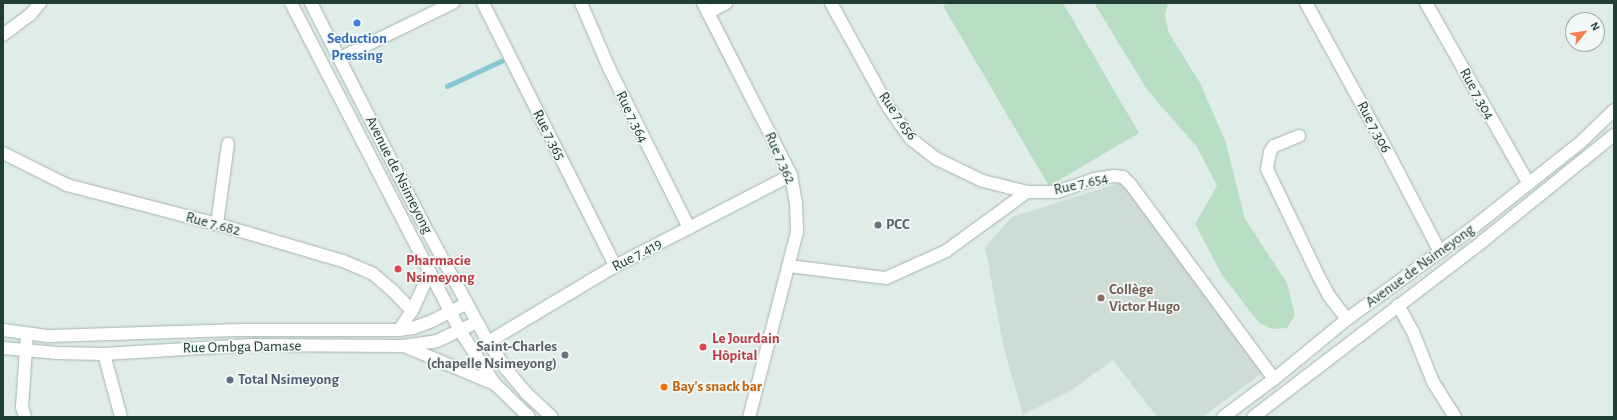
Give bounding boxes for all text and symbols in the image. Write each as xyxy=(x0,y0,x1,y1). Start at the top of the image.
north arrow xyxy=(1565,12,1605,52)
marker: Seduction Pressing xyxy=(352,18,362,28)
text: N xyxy=(1588,20,1602,32)
place label: Seduction Pressing xyxy=(327,29,387,64)
street label: Rue 7.304 xyxy=(1456,65,1498,123)
street label: Rue 7.364 xyxy=(612,88,652,146)
street label: Rue 7.656 xyxy=(875,88,921,144)
street label: Rue 7.306 xyxy=(1353,98,1395,156)
street label: Rue 7.365 xyxy=(529,107,569,163)
street label: Avenue de Nsimeyong xyxy=(362,113,436,237)
street label: Rue 7.362 xyxy=(761,129,799,187)
street label: Rue 7.654 xyxy=(1052,169,1110,199)
street label: Rue 7.682 xyxy=(184,208,242,240)
place label: PCC xyxy=(886,216,910,234)
marker: PCC xyxy=(873,220,883,230)
street label: Avenue de Nsimeyong xyxy=(1362,221,1478,311)
street label: Rue 7.419 xyxy=(609,234,665,276)
place label: Pharmacie Nsimeyong xyxy=(406,251,474,286)
marker: Pharmacie Nsimeyong xyxy=(393,264,403,274)
place label: Collège Victor Hugo xyxy=(1109,280,1180,315)
marker: Collège Victor Hugo xyxy=(1096,293,1106,303)
place label: Le Jourdain Hôpital xyxy=(712,329,780,364)
street label: Rue Ombga Damase xyxy=(183,337,301,357)
place label: Saint-Charles (chapelle Nsimeyong) xyxy=(427,337,557,372)
marker: Le Jourdain Hôpital xyxy=(697,341,709,353)
marker: Saint-Charles (chapelle Nsimeyong) xyxy=(560,350,570,360)
place label: Total Nsimeyong xyxy=(238,371,339,389)
marker: Total Nsimeyong xyxy=(225,375,235,385)
place label: Bay's snack bar xyxy=(672,378,762,396)
marker: Bay's snack bar xyxy=(659,382,669,392)

